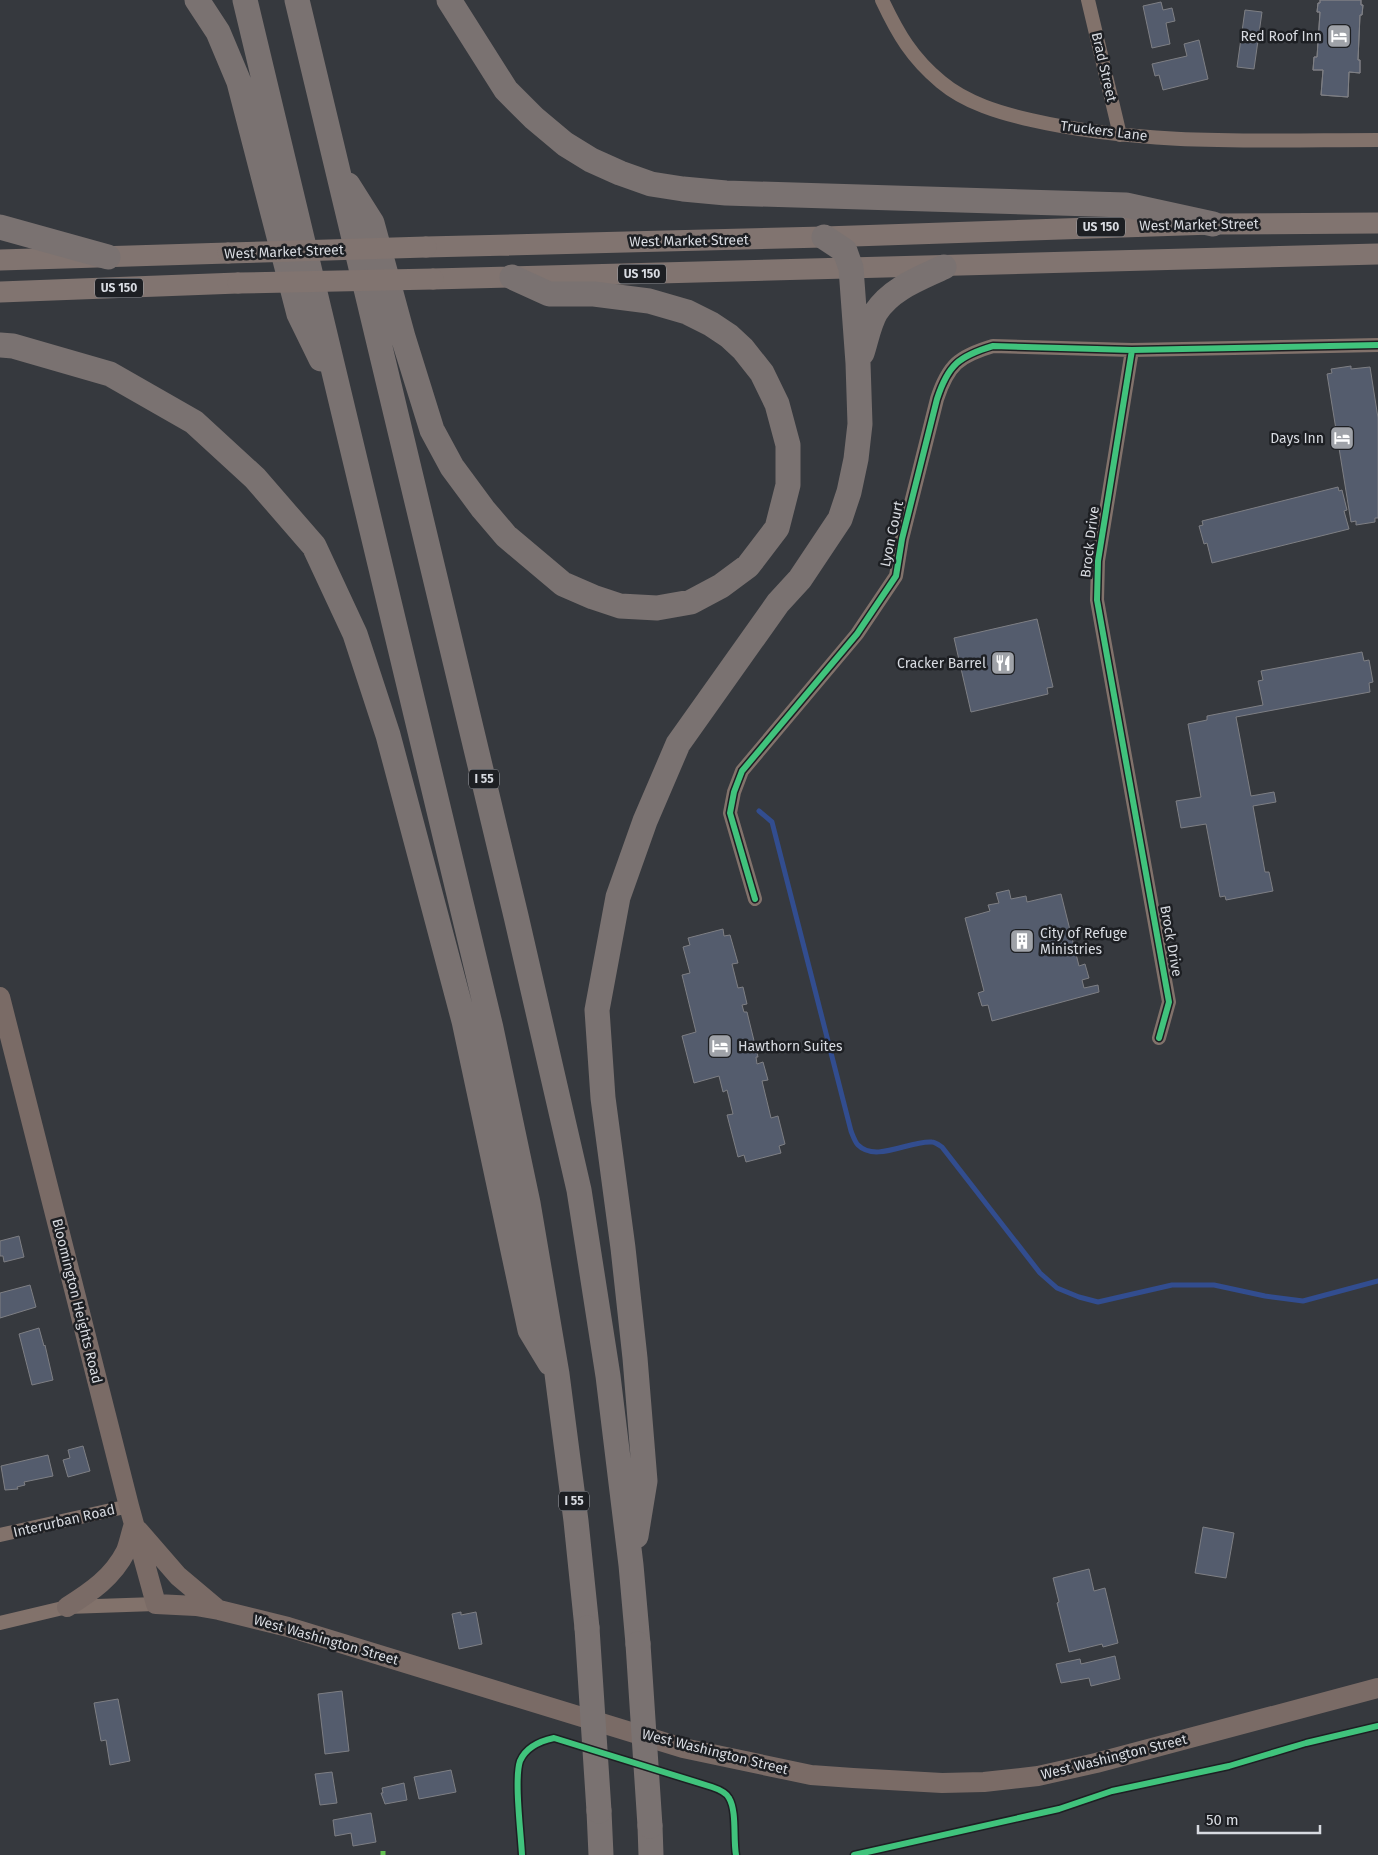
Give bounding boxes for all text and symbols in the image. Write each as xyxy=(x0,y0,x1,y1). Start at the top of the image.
hotel icon: Red Roof Inn xyxy=(1326,23,1352,49)
place label: Red Roof Inn xyxy=(1240,28,1322,45)
street label: Brad Street xyxy=(1088,30,1120,104)
street label: Truckers Lane xyxy=(1060,117,1148,145)
street label: West Market Street xyxy=(1139,215,1260,235)
road number: US 150 xyxy=(1077,218,1125,236)
street label: West Market Street xyxy=(629,231,750,251)
street label: West Market Street xyxy=(224,241,345,263)
road number: US 150 xyxy=(618,264,666,284)
road number: US 150 xyxy=(95,278,143,298)
hotel icon: Days Inn xyxy=(1329,425,1355,451)
place label: Days Inn xyxy=(1270,430,1324,447)
street label: Lyon Court xyxy=(877,498,908,569)
street label: Brock Drive xyxy=(1077,505,1103,579)
restaurant icon: Cracker Barrel xyxy=(990,650,1016,676)
place label: Cracker Barrel xyxy=(897,655,986,672)
road number: I 55 xyxy=(469,770,499,789)
street label: Brock Drive xyxy=(1156,904,1186,978)
place label: City of Refuge Ministries xyxy=(1040,925,1127,958)
building icon: City of Refuge Ministries xyxy=(1009,928,1035,954)
hotel icon: Hawthorn Suites xyxy=(707,1033,733,1059)
place label: Hawthorn Suites xyxy=(738,1038,843,1055)
street label: Bloomington Heights Road xyxy=(48,1217,106,1385)
road number: I 55 xyxy=(559,1492,589,1510)
street label: Interurban Road xyxy=(12,1501,116,1541)
street label: West Washington Street xyxy=(252,1611,401,1669)
street label: West Washington Street xyxy=(640,1726,791,1779)
street label: West Washington Street xyxy=(1039,1730,1190,1783)
scale bar xyxy=(1198,1802,1320,1834)
text: 50 m xyxy=(1206,1811,1239,1829)

